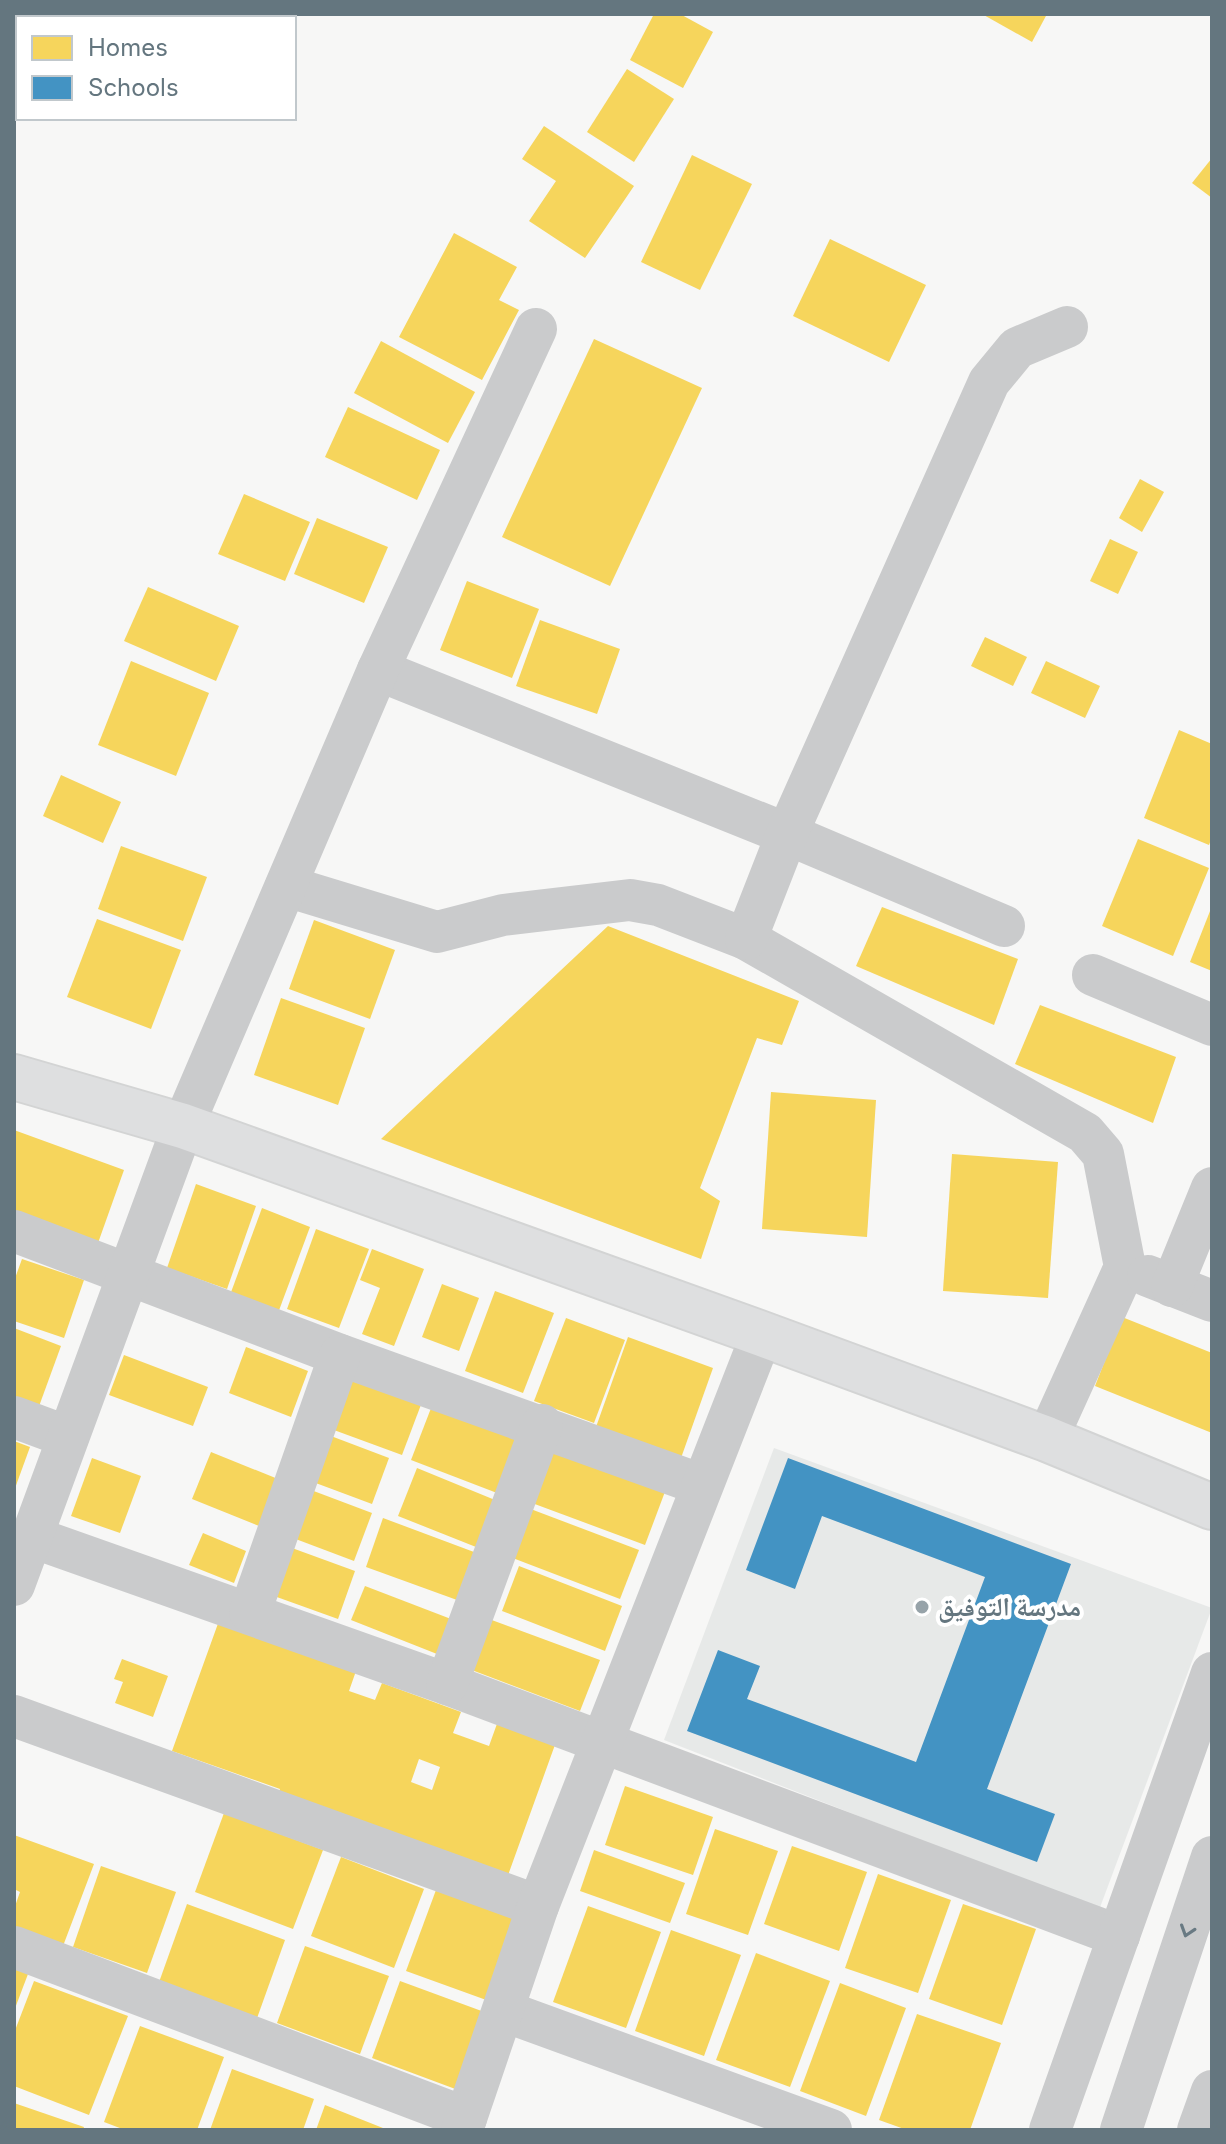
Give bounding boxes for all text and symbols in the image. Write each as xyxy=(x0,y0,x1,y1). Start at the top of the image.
legend xyxy=(16,16,296,120)
text: Homes xyxy=(88,33,168,62)
text: Schools xyxy=(88,73,179,102)
place label: مدرسة التوفيق xyxy=(938,1591,1081,1623)
marker: مدرسة التوفيق xyxy=(913,1598,931,1616)
one-way arrow xyxy=(1181,1923,1197,1937)

